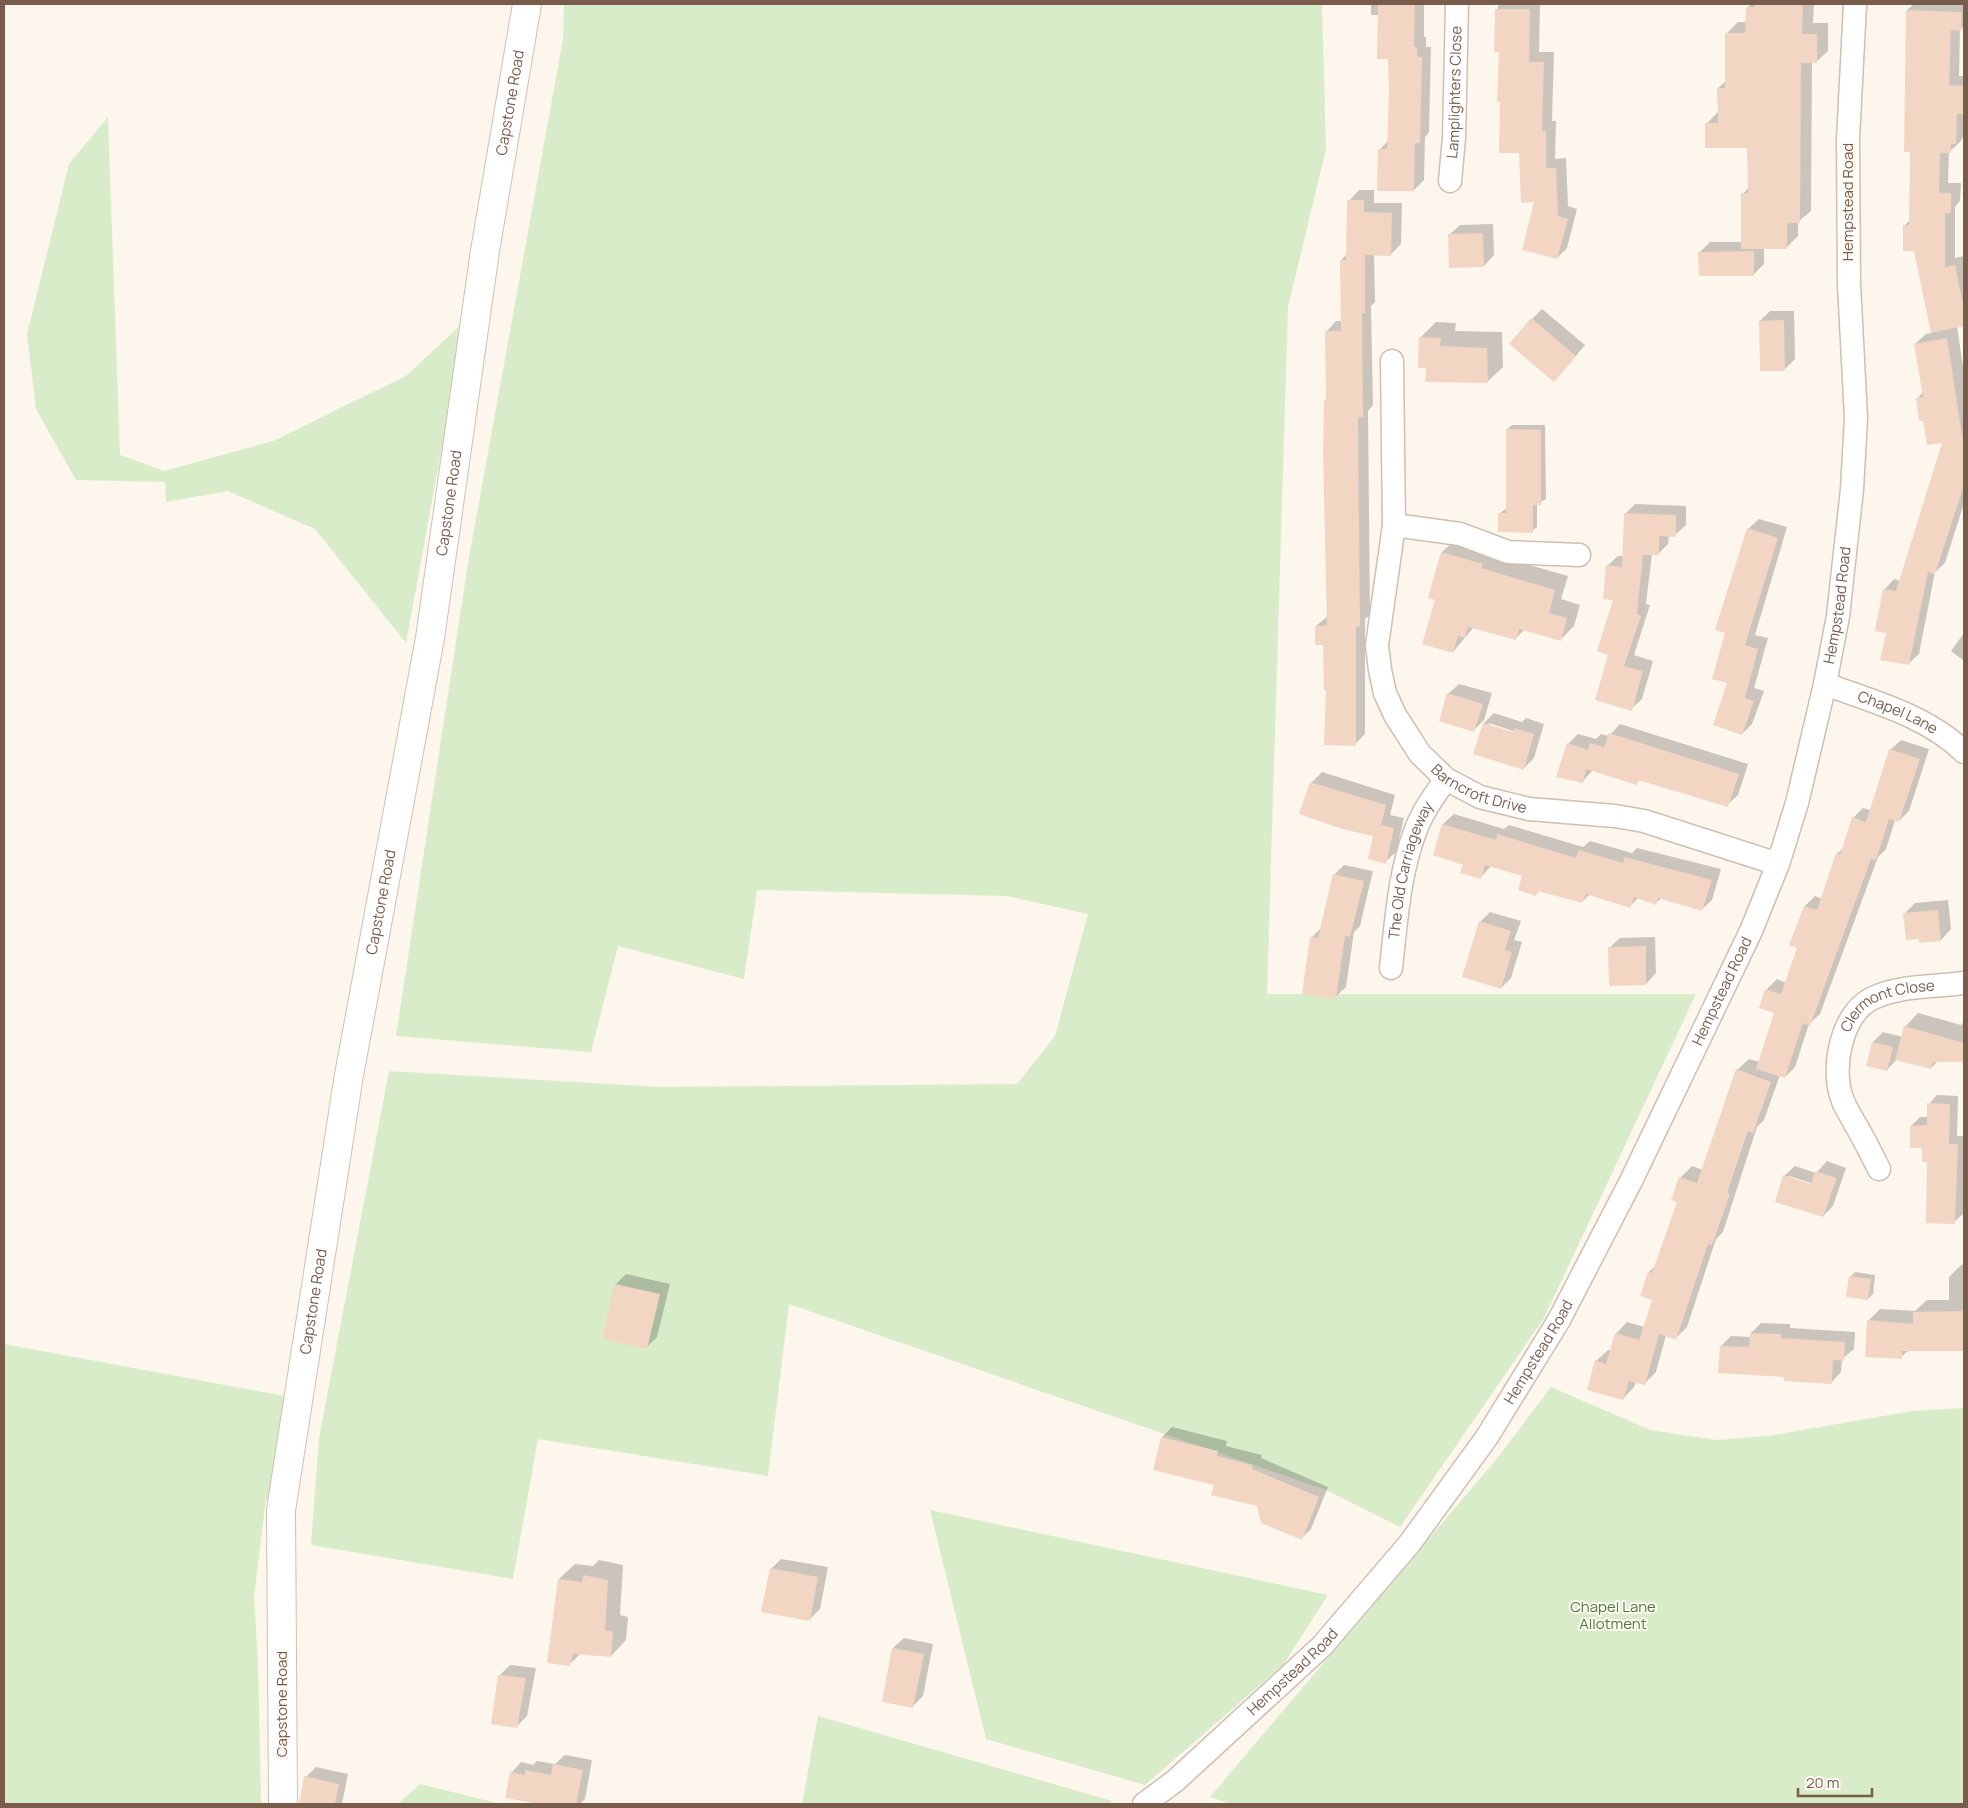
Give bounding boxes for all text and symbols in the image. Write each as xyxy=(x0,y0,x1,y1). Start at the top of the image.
street label: Lamplighters Close xyxy=(1441,25,1467,159)
street label: Capstone Road xyxy=(490,48,529,157)
street label: Hempstead Road xyxy=(1837,143,1858,261)
street label: Capstone Road xyxy=(431,449,467,557)
street label: Hempstead Road xyxy=(1818,546,1856,666)
street label: Chapel Lane xyxy=(1855,685,1942,739)
street label: Barncroft Drive xyxy=(1427,759,1529,818)
street label: The Old Carriageway xyxy=(1383,797,1438,940)
street label: Capstone Road xyxy=(360,848,401,956)
street label: Hempstead Road xyxy=(1687,933,1757,1049)
street label: Clermont Close xyxy=(1835,975,1936,1035)
street label: Capstone Road xyxy=(294,1247,332,1356)
street label: Hempstead Road xyxy=(1499,1296,1578,1408)
park label: Chapel Lane Allotment xyxy=(1570,1596,1656,1634)
street label: Hempstead Road xyxy=(1242,1624,1343,1720)
street label: Capstone Road xyxy=(271,1651,292,1757)
scale bar xyxy=(1798,1766,1872,1798)
text: 20 m xyxy=(1806,1772,1839,1793)

